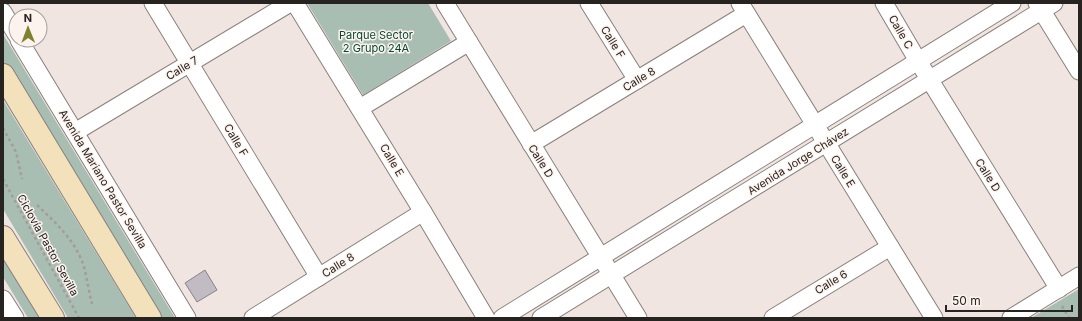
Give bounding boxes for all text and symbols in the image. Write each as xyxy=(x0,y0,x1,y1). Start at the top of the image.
north arrow xyxy=(8,8,48,48)
text: N xyxy=(24,11,32,25)
street label: Calle C xyxy=(886,12,916,52)
street label: Calle F xyxy=(598,23,628,61)
park label: Parque Sector 2 Grupo 24A xyxy=(339,28,413,55)
street label: Calle 7 xyxy=(163,53,201,83)
street label: Calle 8 xyxy=(620,64,658,94)
street label: Avenida Mariano Pastor Sevilla xyxy=(56,107,150,251)
street label: Calle F xyxy=(221,121,251,159)
street label: Avenida Jorge Chávez xyxy=(745,124,851,198)
street label: Calle E xyxy=(377,141,407,179)
street label: Calle D xyxy=(525,142,557,180)
street label: Calle E xyxy=(828,152,858,190)
street label: Calle D xyxy=(972,156,1004,194)
street label: Ciclovía Pastor Sevilla xyxy=(14,192,82,298)
street label: Calle 8 xyxy=(319,249,357,280)
street label: Calle 6 xyxy=(812,267,850,297)
scale bar xyxy=(946,287,1072,313)
text: 50 m xyxy=(952,293,981,308)

